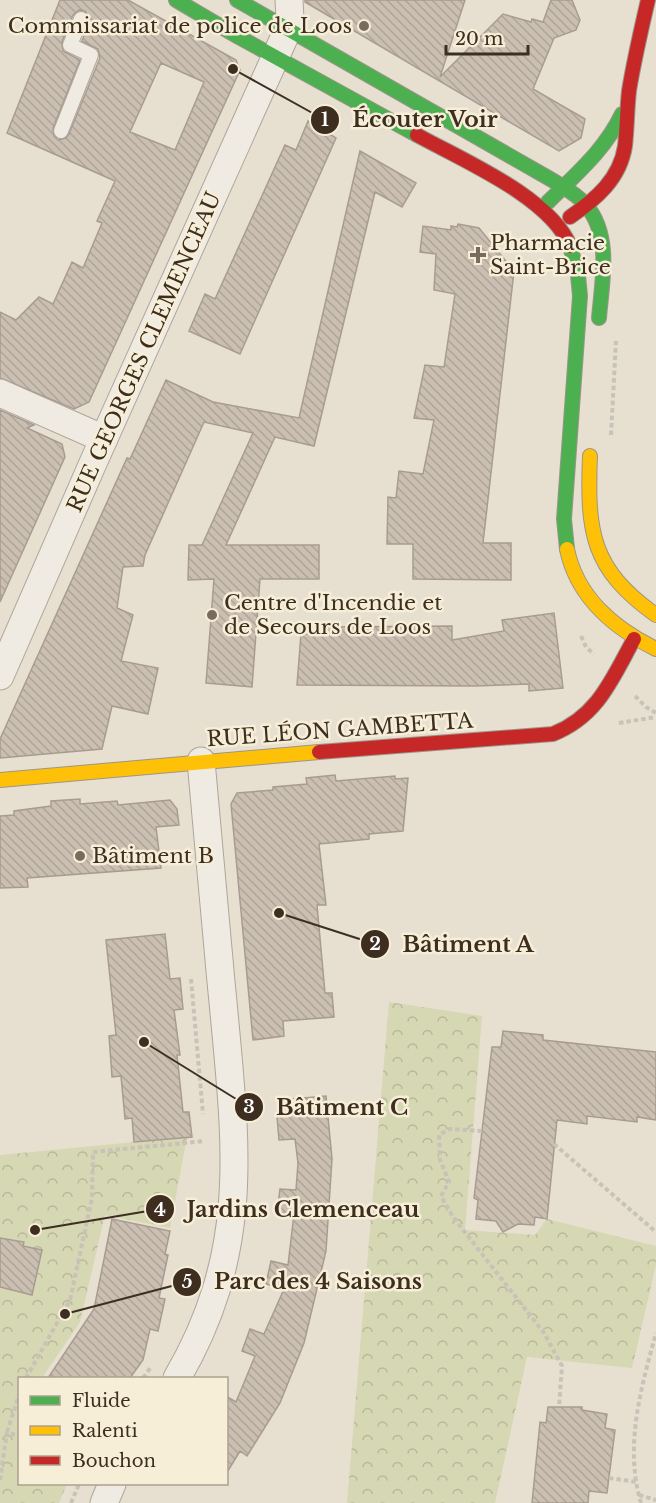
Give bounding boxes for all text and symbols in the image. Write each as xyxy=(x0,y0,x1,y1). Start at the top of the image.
place label: Commissariat de police de Loos xyxy=(8,13,352,39)
scale bar xyxy=(446,18,528,56)
marker: Commissariat de police de Loos xyxy=(357,19,371,33)
text: 20 m xyxy=(455,28,503,50)
callout: Écouter Voir xyxy=(310,100,511,140)
text: Écouter Voir xyxy=(352,105,498,133)
text: 1 xyxy=(321,109,329,131)
street label: RUE GEORGES CLEMENCEAU xyxy=(61,188,227,516)
place label: Pharmacie Saint-Brice xyxy=(490,230,611,280)
marker: Pharmacie Saint-Brice xyxy=(471,248,485,262)
place label: Centre d'Incendie et de Secours de Loos xyxy=(224,590,442,640)
marker: Centre d'Incendie et de Secours de Loos xyxy=(205,608,219,622)
street label: RUE LÉON GAMBETTA xyxy=(206,708,475,752)
place label: Bâtiment B xyxy=(92,843,214,869)
marker: Bâtiment B xyxy=(73,849,87,863)
callout: Bâtiment A xyxy=(360,924,546,964)
text: Bâtiment A xyxy=(403,931,535,958)
text: 2 xyxy=(369,933,381,955)
callout: Bâtiment C xyxy=(234,1087,421,1127)
text: Bâtiment C xyxy=(276,1094,408,1121)
text: 3 xyxy=(243,1096,255,1118)
callout: Jardins Clemenceau xyxy=(145,1189,431,1229)
text: Jardins Clemenceau xyxy=(183,1196,420,1223)
text: 4 xyxy=(154,1199,166,1221)
callout: Parc des 4 Saisons xyxy=(172,1262,434,1302)
text: Parc des 4 Saisons xyxy=(214,1268,422,1295)
text: 5 xyxy=(182,1271,192,1293)
legend xyxy=(18,1377,228,1485)
text: Fluide xyxy=(72,1390,131,1412)
text: Ralenti xyxy=(72,1420,138,1442)
text: Bouchon xyxy=(72,1450,156,1472)

